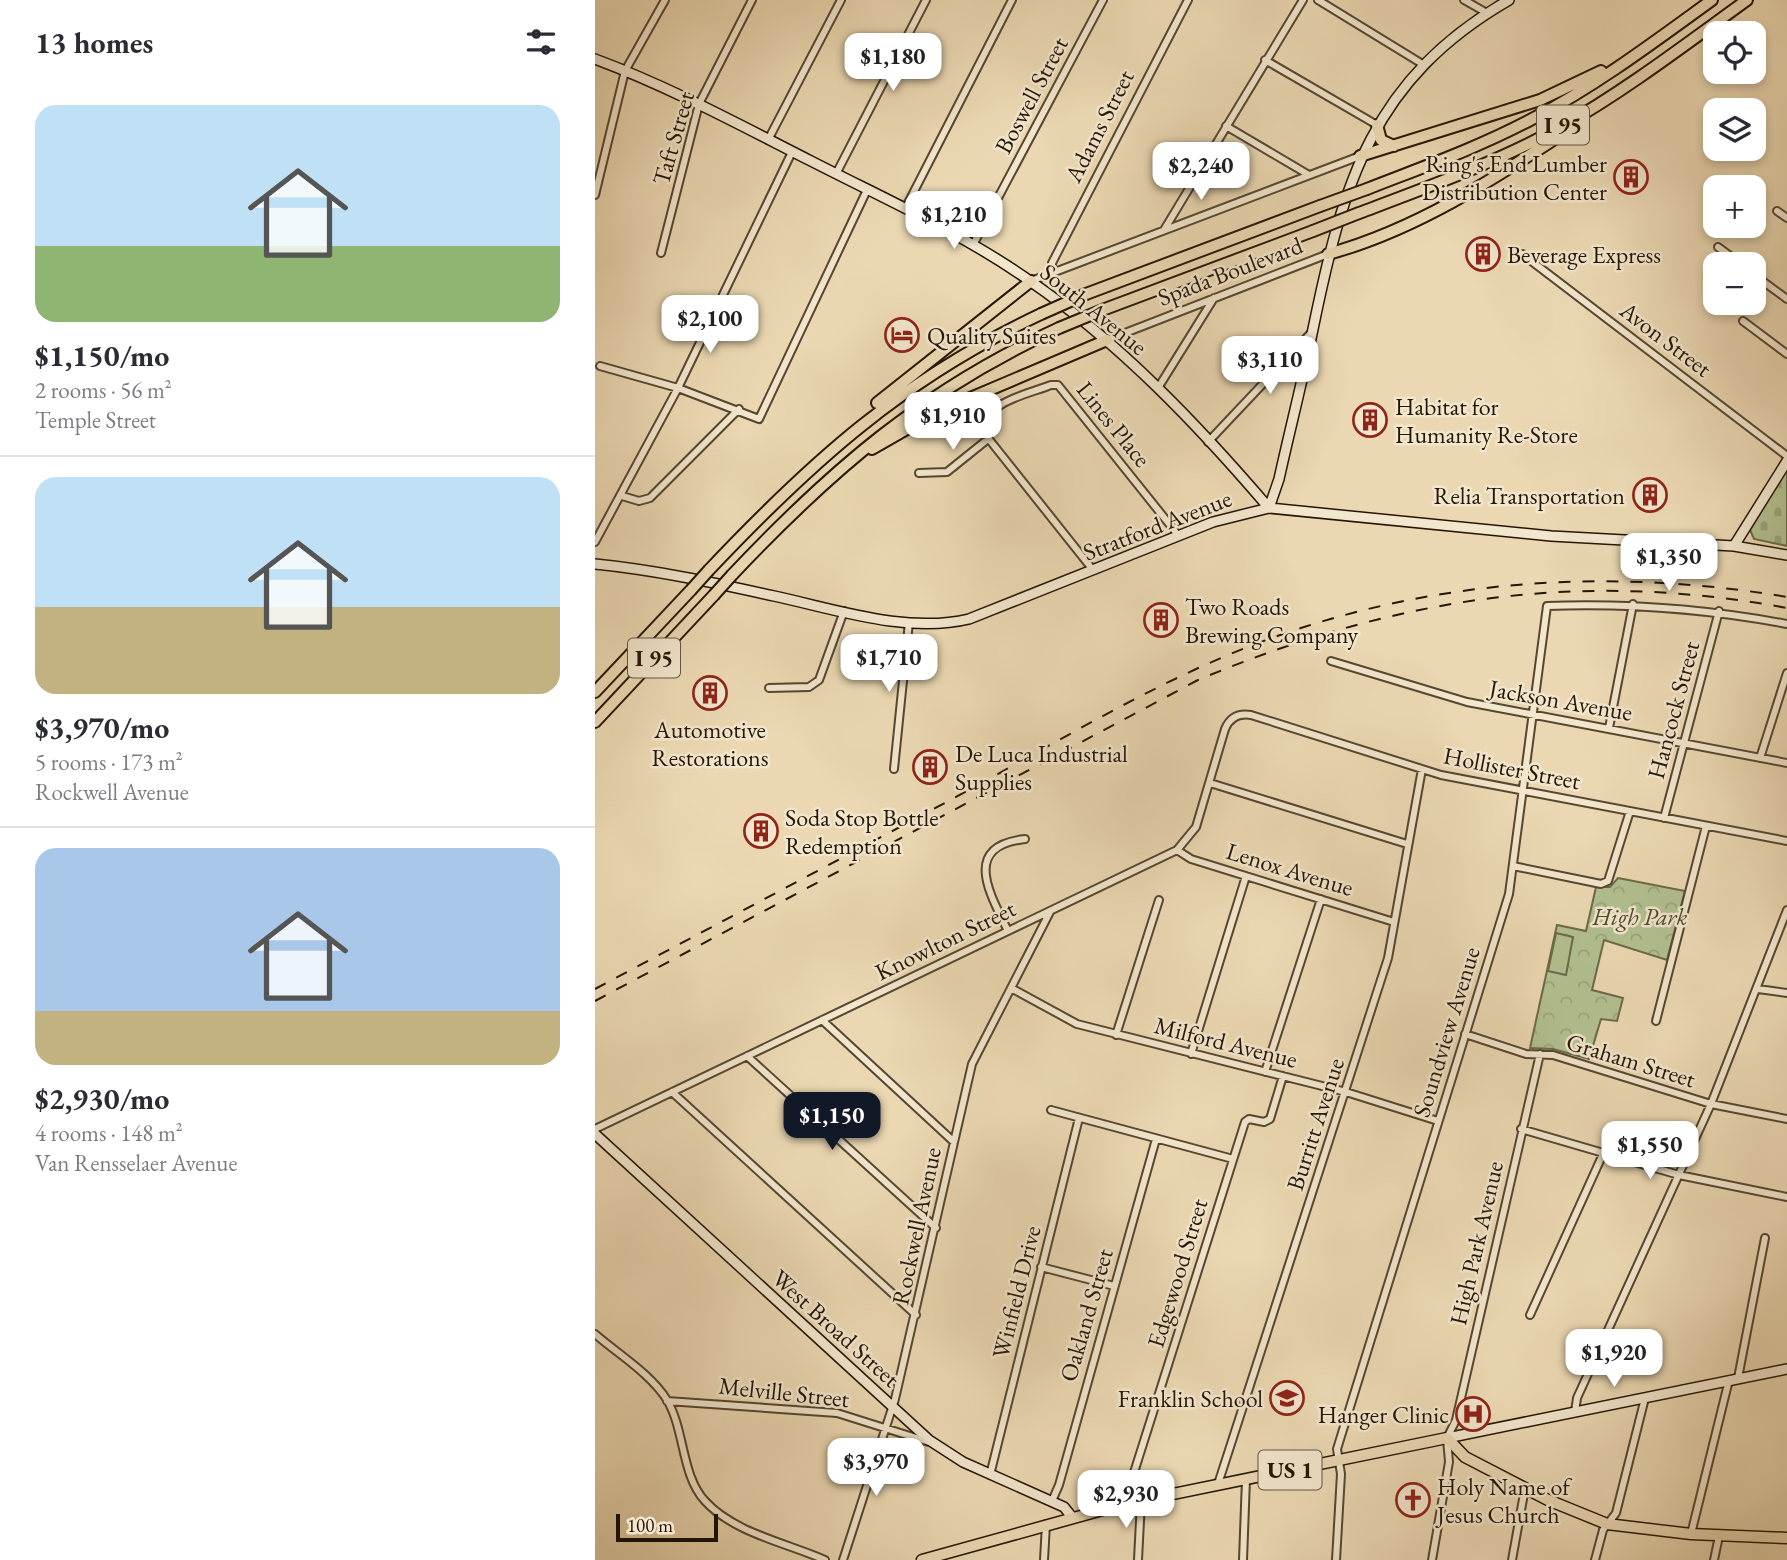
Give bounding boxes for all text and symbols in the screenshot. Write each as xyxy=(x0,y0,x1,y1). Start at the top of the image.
map controls xyxy=(1703,21,1766,315)
button: locate xyxy=(1703,21,1766,84)
text: 13 homes xyxy=(35,23,153,62)
icon: filters xyxy=(522,23,560,61)
street label: Boswell Street xyxy=(987,31,1075,159)
pin: $1,180 xyxy=(836,34,950,93)
text: $1,180 xyxy=(861,41,925,71)
street label: Adams Street xyxy=(1057,64,1141,188)
street label: Taft Street xyxy=(645,87,701,188)
button: layers xyxy=(1703,98,1766,161)
road number: I 95 xyxy=(1537,106,1589,144)
pin: $2,240 xyxy=(1144,142,1258,202)
place label: Ring's End Lumber Distribution Center xyxy=(1422,148,1607,207)
icon: home xyxy=(235,150,361,276)
text: $2,240 xyxy=(1169,150,1233,180)
building icon: Ring's End Lumber Distribution Center xyxy=(1612,158,1650,196)
button: + xyxy=(1703,175,1766,238)
pin: $1,210 xyxy=(897,191,1011,251)
text: $1,210 xyxy=(922,199,986,229)
street label: Spada Boulevard xyxy=(1153,229,1308,313)
building icon: Beverage Express xyxy=(1464,235,1502,273)
place label: Beverage Express xyxy=(1507,239,1661,270)
button: − xyxy=(1703,252,1766,315)
street label: South Avenue xyxy=(1034,256,1154,362)
street label: Avon Street xyxy=(1613,294,1718,384)
pin: $2,100 xyxy=(653,296,767,355)
text: $2,100 xyxy=(678,303,742,333)
hotel icon: Quality Suites xyxy=(883,316,921,354)
place label: Quality Suites xyxy=(927,320,1056,351)
text: $1,150/mo xyxy=(35,336,169,375)
pin: $3,110 xyxy=(1213,336,1327,396)
text: $3,110 xyxy=(1238,344,1302,374)
text: 2 rooms · 56 m² xyxy=(35,375,172,405)
street label: Lines Place xyxy=(1070,375,1158,473)
place label: Habitat for Humanity Re-Store xyxy=(1395,391,1578,450)
pin: $1,910 xyxy=(896,392,1010,452)
text: $1,910 xyxy=(921,400,985,430)
building icon: Habitat for Humanity Re-Store xyxy=(1351,401,1389,439)
text: Temple Street xyxy=(35,405,156,435)
building icon: Relia Transportation xyxy=(1631,476,1669,514)
place label: Relia Transportation xyxy=(1433,480,1625,511)
street label: Stratford Avenue xyxy=(1078,482,1236,568)
icon: home xyxy=(235,522,361,648)
pin: $1,350 xyxy=(1612,534,1726,593)
text: $1,350 xyxy=(1637,541,1701,571)
place label: Two Roads Brewing Company xyxy=(1185,591,1359,650)
building icon: Two Roads Brewing Company xyxy=(1142,601,1180,639)
pin: $1,710 xyxy=(832,634,946,694)
street label: Hancock Street xyxy=(1640,637,1706,782)
road number: I 95 xyxy=(628,638,680,678)
text: $1,710 xyxy=(857,642,921,672)
street label: Jackson Avenue xyxy=(1485,672,1635,728)
building icon: Automotive Restorations xyxy=(691,674,729,712)
text: $3,970/mo xyxy=(35,708,169,747)
place label: Automotive Restorations xyxy=(652,714,768,773)
place label: De Luca Industrial Supplies xyxy=(955,738,1128,797)
street label: Hollister Street xyxy=(1441,740,1583,797)
text: 5 rooms · 173 m² xyxy=(35,747,183,777)
building icon: De Luca Industrial Supplies xyxy=(911,748,949,786)
text: Rockwell Avenue xyxy=(35,777,189,807)
place label: Soda Stop Bottle Redemption xyxy=(785,802,939,861)
building icon: Soda Stop Bottle Redemption xyxy=(742,812,780,850)
street label: Lenox Avenue xyxy=(1223,835,1357,903)
street label: Knowlton Street xyxy=(870,892,1021,987)
icon: home xyxy=(235,893,361,1019)
park label: High Park xyxy=(1592,901,1687,932)
street label: Soundview Avenue xyxy=(1405,943,1487,1121)
street label: Milford Avenue xyxy=(1151,1009,1301,1075)
street label: Graham Street xyxy=(1563,1026,1700,1094)
street label: Burritt Avenue xyxy=(1279,1054,1351,1194)
text: $2,930/mo xyxy=(35,1079,169,1118)
pin: $1,150 xyxy=(775,1092,889,1152)
text: $1,150 xyxy=(800,1100,864,1130)
text: 4 rooms · 148 m² xyxy=(35,1118,183,1148)
pin: $1,550 xyxy=(1593,1122,1707,1181)
text: $1,550 xyxy=(1618,1129,1682,1159)
street label: Rockwell Avenue xyxy=(884,1144,948,1308)
text: Van Rensselaer Avenue xyxy=(35,1148,237,1178)
street label: High Park Avenue xyxy=(1442,1158,1510,1328)
street label: Edgewood Street xyxy=(1140,1194,1214,1351)
street label: Winfield Drive xyxy=(985,1222,1047,1362)
street label: Oakland Street xyxy=(1052,1245,1120,1385)
street label: West Broad Street xyxy=(766,1262,907,1394)
pin: $1,920 xyxy=(1557,1330,1671,1389)
text: $1,920 xyxy=(1582,1337,1646,1367)
street label: Melville Street xyxy=(717,1370,851,1414)
school or university icon: Franklin School xyxy=(1268,1379,1306,1417)
place label: Franklin School xyxy=(1118,1383,1263,1414)
hospital icon: Hanger Clinic xyxy=(1454,1395,1492,1433)
place label: Hanger Clinic xyxy=(1318,1399,1449,1430)
pin: $3,970 xyxy=(819,1438,933,1498)
text: $3,970 xyxy=(844,1446,908,1476)
road number: US 1 xyxy=(1259,1450,1321,1490)
pin: $2,930 xyxy=(1069,1470,1183,1530)
place label: Holy Name of Jesus Church xyxy=(1435,1471,1573,1530)
text: $2,930 xyxy=(1094,1478,1158,1508)
church icon: Holy Name of Jesus Church xyxy=(1394,1481,1432,1519)
scale bar xyxy=(616,1511,717,1543)
text: 100 m xyxy=(627,1513,673,1538)

